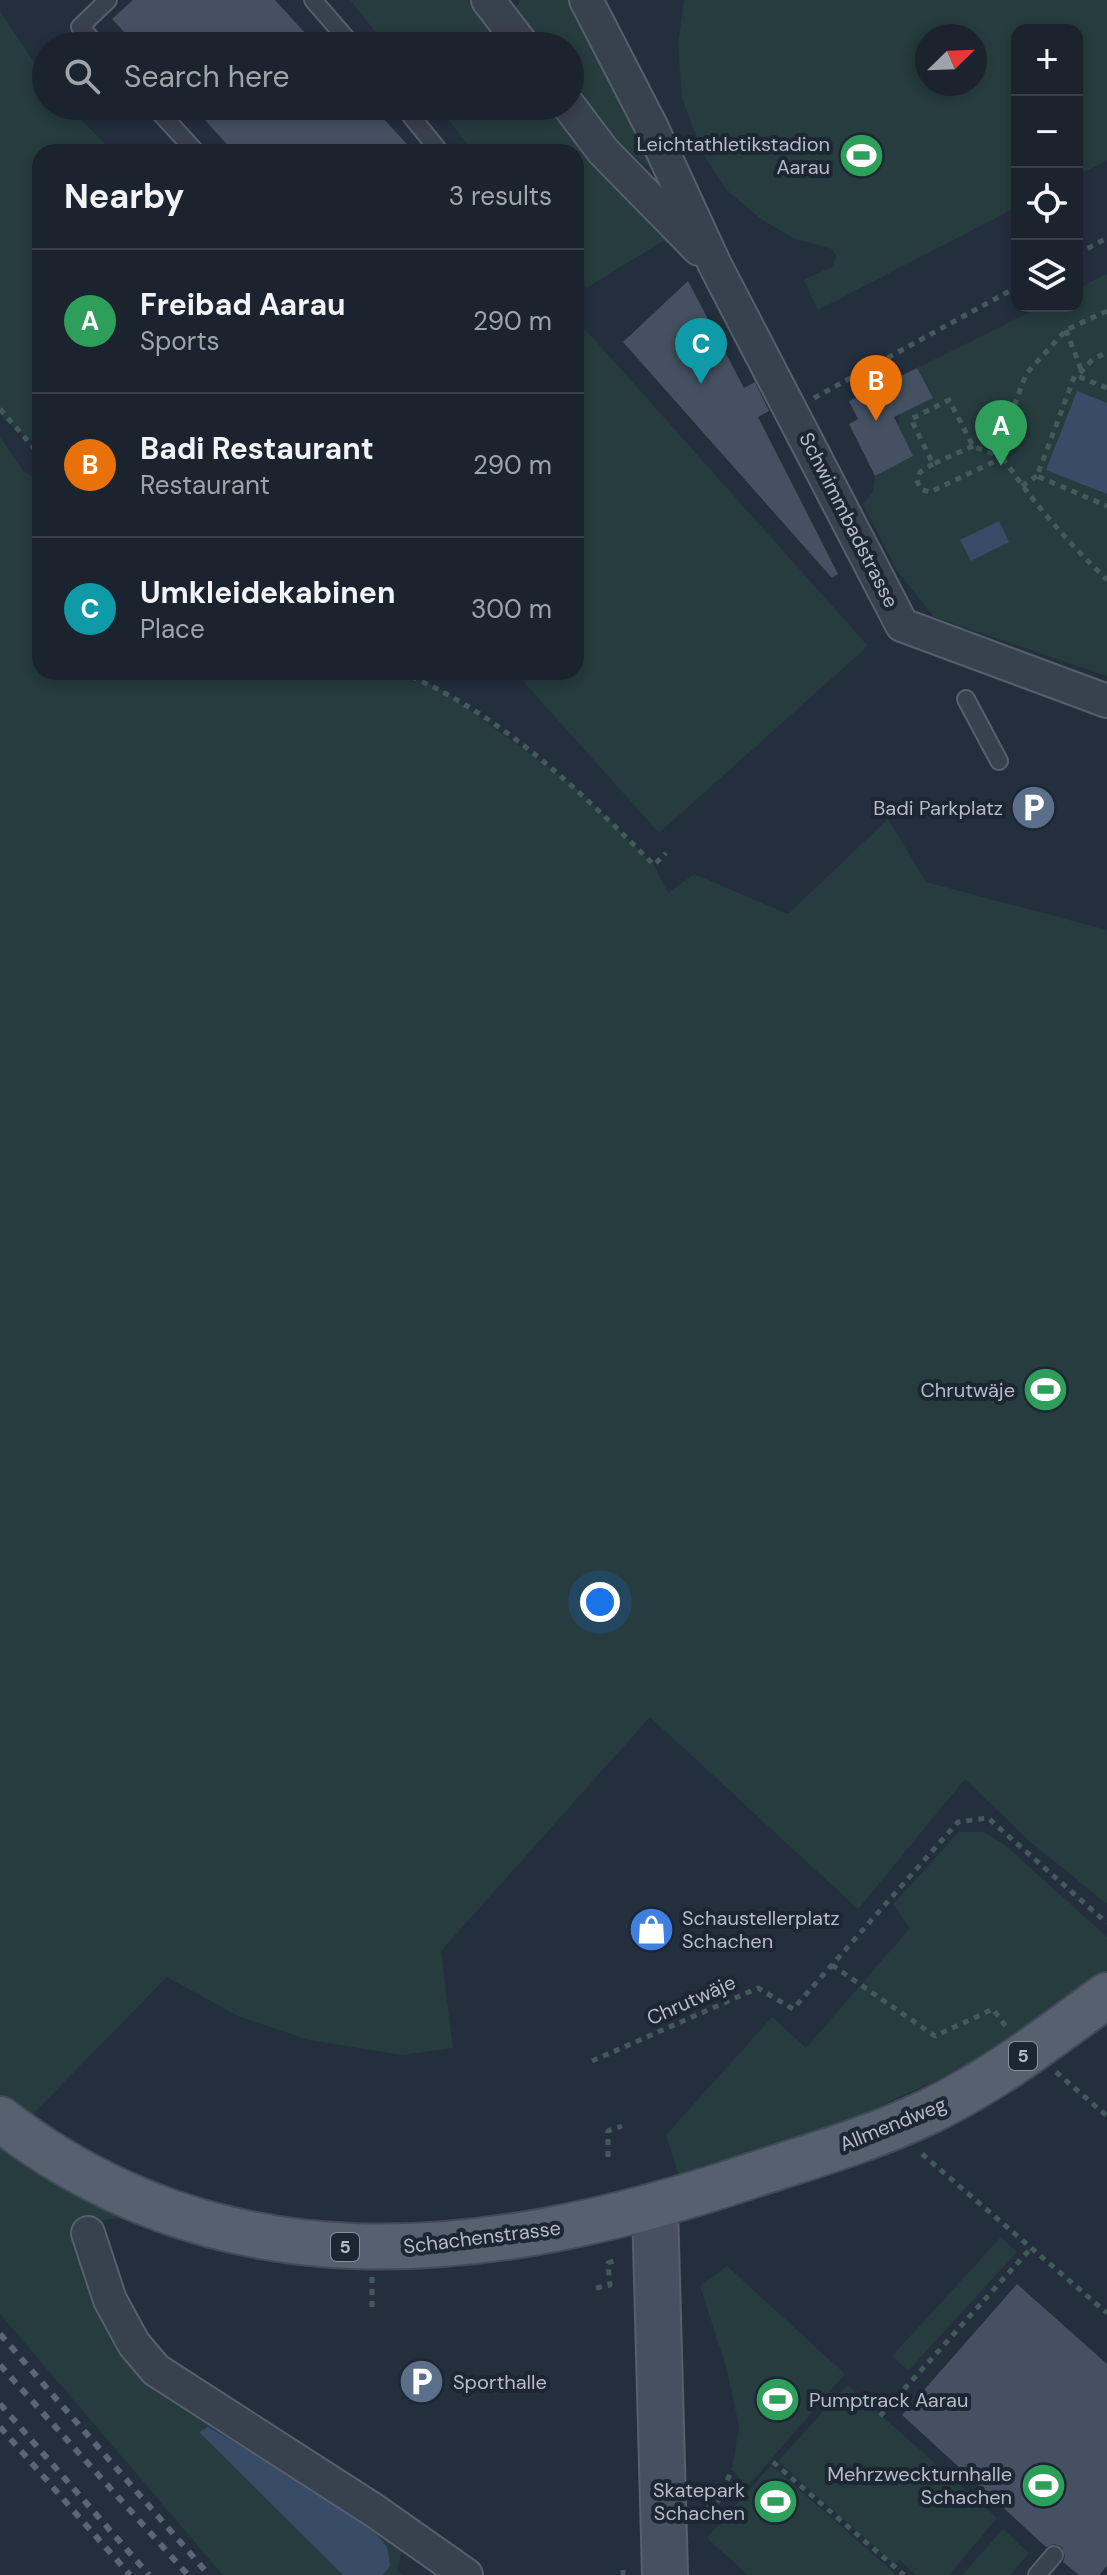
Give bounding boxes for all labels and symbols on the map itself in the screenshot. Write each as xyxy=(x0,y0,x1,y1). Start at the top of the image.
north arrow xyxy=(915,24,987,96)
place label: Leichtathletikstadion Aarau xyxy=(636,131,830,180)
sports icon: Leichtathletikstadion Aarau xyxy=(837,131,885,179)
pin: C xyxy=(675,318,727,384)
pin: B xyxy=(850,355,902,421)
pin: A xyxy=(975,400,1027,466)
street label: Schwimmbadstrasse xyxy=(794,428,904,612)
parking icon: Badi Parkplatz xyxy=(1010,784,1058,832)
place label: Badi Parkplatz xyxy=(873,795,1003,821)
sports icon: Chrutwäje xyxy=(1022,1366,1070,1414)
place label: Chrutwäje xyxy=(920,1377,1015,1403)
your location xyxy=(580,1582,620,1622)
place label: Schaustellerplatz Schachen xyxy=(682,1905,840,1954)
shop icon: Schaustellerplatz Schachen xyxy=(627,1906,675,1954)
street label: Chrutwäje xyxy=(643,1969,739,2031)
road number: 5 xyxy=(1009,2042,1037,2070)
street label: Allmendweg xyxy=(836,2091,950,2157)
street label: Schachenstrasse xyxy=(402,2214,562,2260)
road number: 5 xyxy=(331,2233,359,2261)
parking icon: Sporthalle xyxy=(398,2358,446,2406)
place label: Sporthalle xyxy=(453,2369,547,2395)
sports icon: Pumptrack Aarau xyxy=(754,2376,802,2424)
place label: Pumptrack Aarau xyxy=(809,2387,968,2413)
place label: Mehrzweckturnhalle Schachen xyxy=(827,2461,1012,2510)
sports icon: Mehrzweckturnhalle Schachen xyxy=(1019,2461,1067,2509)
place label: Skatepark Schachen xyxy=(653,2477,745,2526)
sports icon: Skatepark Schachen xyxy=(752,2477,800,2525)

